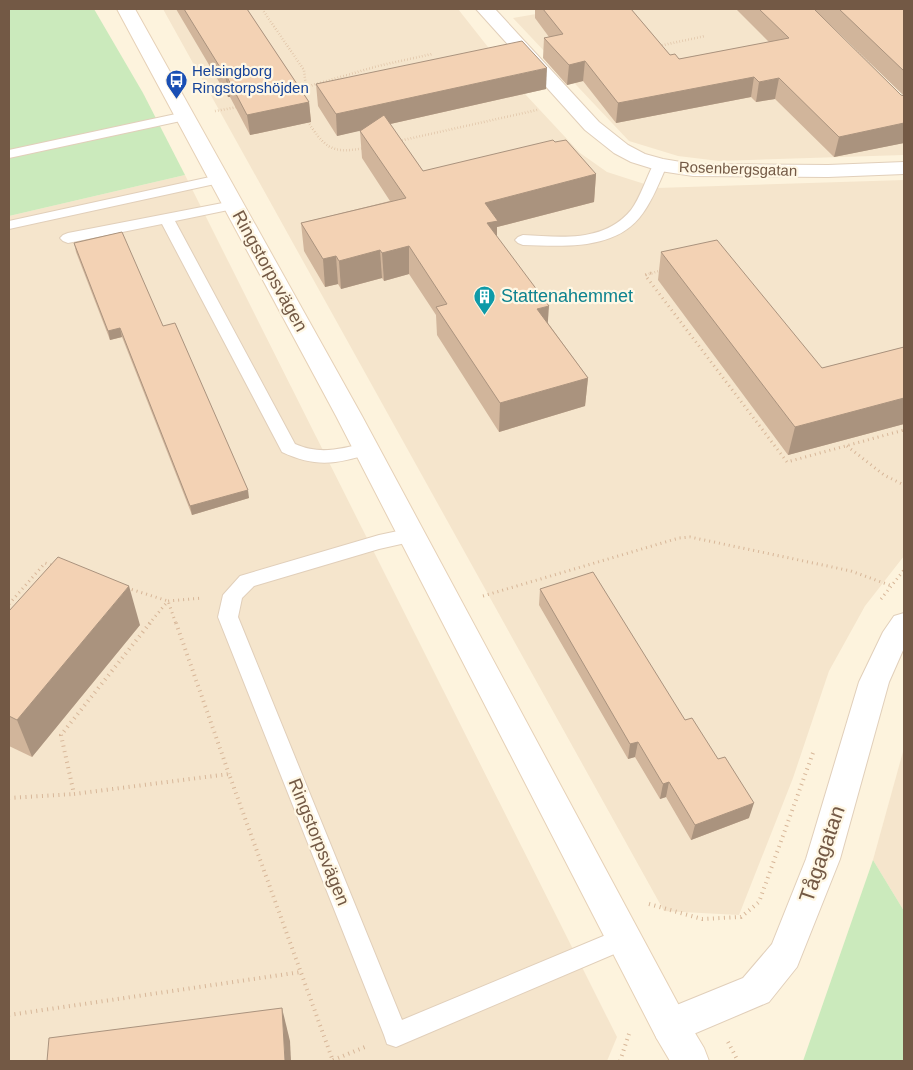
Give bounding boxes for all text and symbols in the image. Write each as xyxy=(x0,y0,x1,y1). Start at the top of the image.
place label: Helsingborg Ringstorpshöjden xyxy=(192,62,309,96)
bus stop icon: Helsingborg Ringstorpshöjden xyxy=(164,68,188,99)
street label: Rosenbergsgatan xyxy=(679,158,797,179)
street label: Ringstorpsvägen xyxy=(229,207,311,335)
building icon: Stattenahemmet xyxy=(473,284,497,315)
place label: Stattenahemmet xyxy=(501,286,633,306)
street label: Ringstorpsvägen xyxy=(284,776,354,908)
street label: Tågagatan xyxy=(794,803,849,905)

